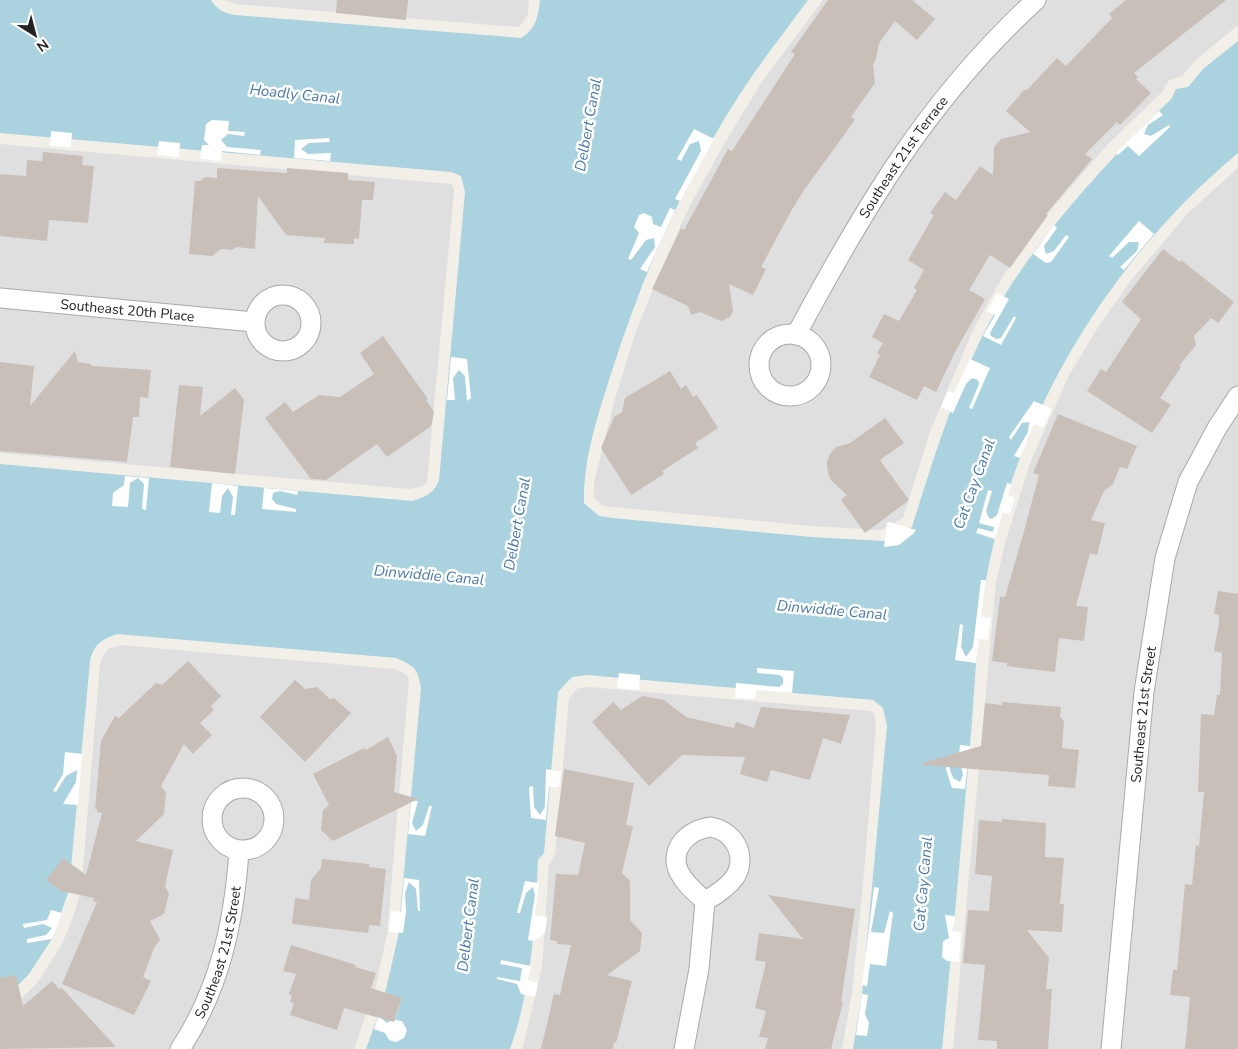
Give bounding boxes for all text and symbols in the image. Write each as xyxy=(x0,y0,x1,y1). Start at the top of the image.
north arrow xyxy=(10,10,60,60)
text: N xyxy=(33,34,52,56)
water label: Delbert Canal xyxy=(570,77,606,173)
water label: Hoadly Canal xyxy=(249,79,341,109)
street label: Southeast 21st Terrace xyxy=(854,92,952,222)
street label: Southeast 20th Place xyxy=(59,294,195,326)
water label: Cat Cay Canal xyxy=(948,436,1000,532)
water label: Delbert Canal xyxy=(499,476,535,572)
water label: Dinwiddie Canal xyxy=(373,560,485,590)
water label: Dinwiddie Canal xyxy=(776,595,888,625)
street label: Southeast 21st Street xyxy=(1126,645,1161,784)
water label: Cat Cay Canal xyxy=(909,836,937,932)
water label: Delbert Canal xyxy=(452,877,484,973)
street label: Southeast 21st Street xyxy=(190,885,245,1022)

